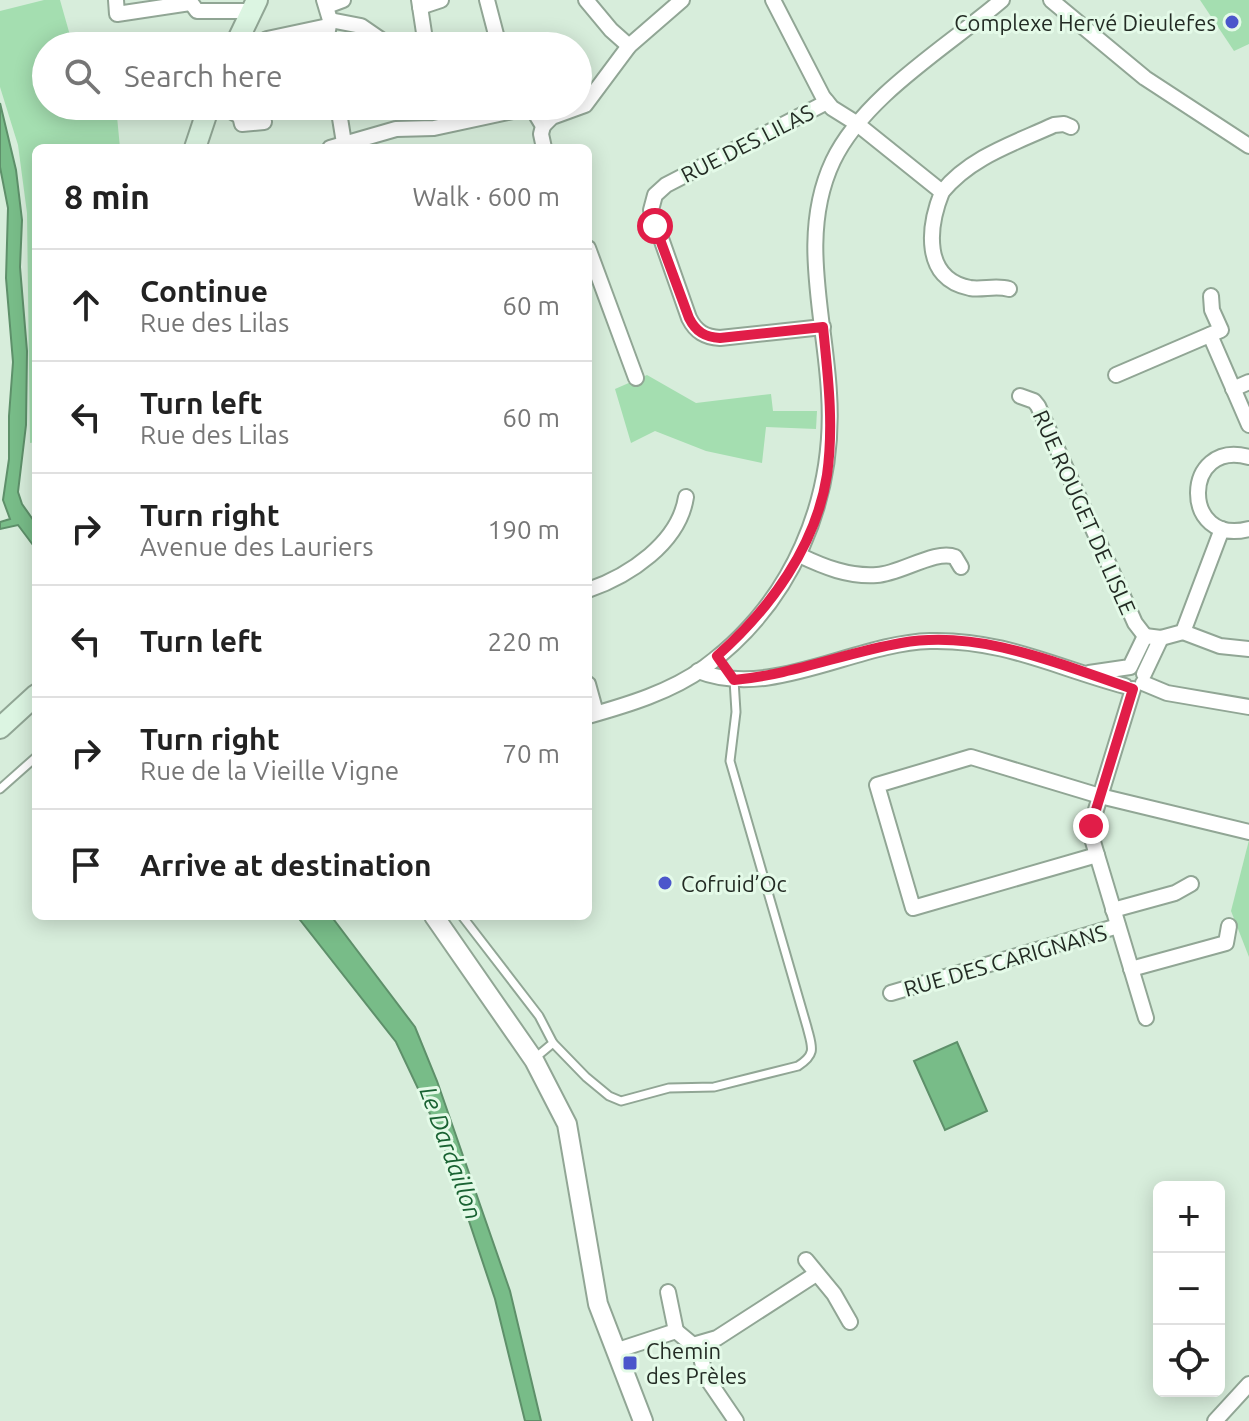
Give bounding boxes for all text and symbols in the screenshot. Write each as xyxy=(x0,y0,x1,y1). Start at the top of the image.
place label: Complexe Hervé Dieulefes xyxy=(954,10,1216,35)
marker: Complexe Hervé Dieulefes xyxy=(1223,13,1241,31)
search box xyxy=(32,32,592,120)
icon: search xyxy=(60,54,104,98)
text: Search here xyxy=(124,59,283,93)
street label: RUE DES LILAS xyxy=(677,99,817,187)
text: 8 min xyxy=(64,177,150,215)
text: Walk · 600 m xyxy=(412,182,560,211)
route start xyxy=(637,208,673,244)
text: Continue xyxy=(140,274,268,308)
icon: ahead xyxy=(64,283,108,327)
text: 60 m xyxy=(502,291,560,320)
text: Rue des Lilas xyxy=(140,308,289,337)
text: Turn left xyxy=(140,386,262,420)
icon: left xyxy=(64,395,108,439)
text: 60 m xyxy=(502,403,560,432)
street label: RUE ROUGET DE LISLE xyxy=(1029,406,1141,618)
text: Rue des Lilas xyxy=(140,420,289,449)
text: Turn right xyxy=(140,498,280,532)
icon: right xyxy=(64,507,108,551)
text: 190 m xyxy=(488,515,560,544)
text: Avenue des Lauriers xyxy=(140,532,373,561)
icon: left xyxy=(64,619,108,663)
text: Turn left xyxy=(140,624,262,658)
text: 220 m xyxy=(488,627,560,656)
text: Turn right xyxy=(140,722,280,756)
icon: right xyxy=(64,731,108,775)
text: 70 m xyxy=(502,739,560,768)
text: Rue de la Vieille Vigne xyxy=(140,756,399,785)
route end xyxy=(1073,808,1109,844)
icon: arrive xyxy=(64,843,108,887)
text: Arrive at destination xyxy=(140,848,432,882)
place label: Cofruid’Oc xyxy=(681,871,787,896)
marker: Cofruid’Oc xyxy=(656,874,674,892)
street label: RUE DES CARIGNANS xyxy=(901,919,1109,1001)
water label: Le Dardaillon xyxy=(414,1083,488,1223)
map controls xyxy=(1153,1181,1225,1397)
button: + xyxy=(1153,1181,1225,1253)
button: − xyxy=(1153,1253,1225,1325)
button: locate xyxy=(1153,1325,1225,1397)
place label: Chemin des Prèles xyxy=(646,1338,747,1388)
marker: Chemin des Prèles xyxy=(621,1354,639,1372)

